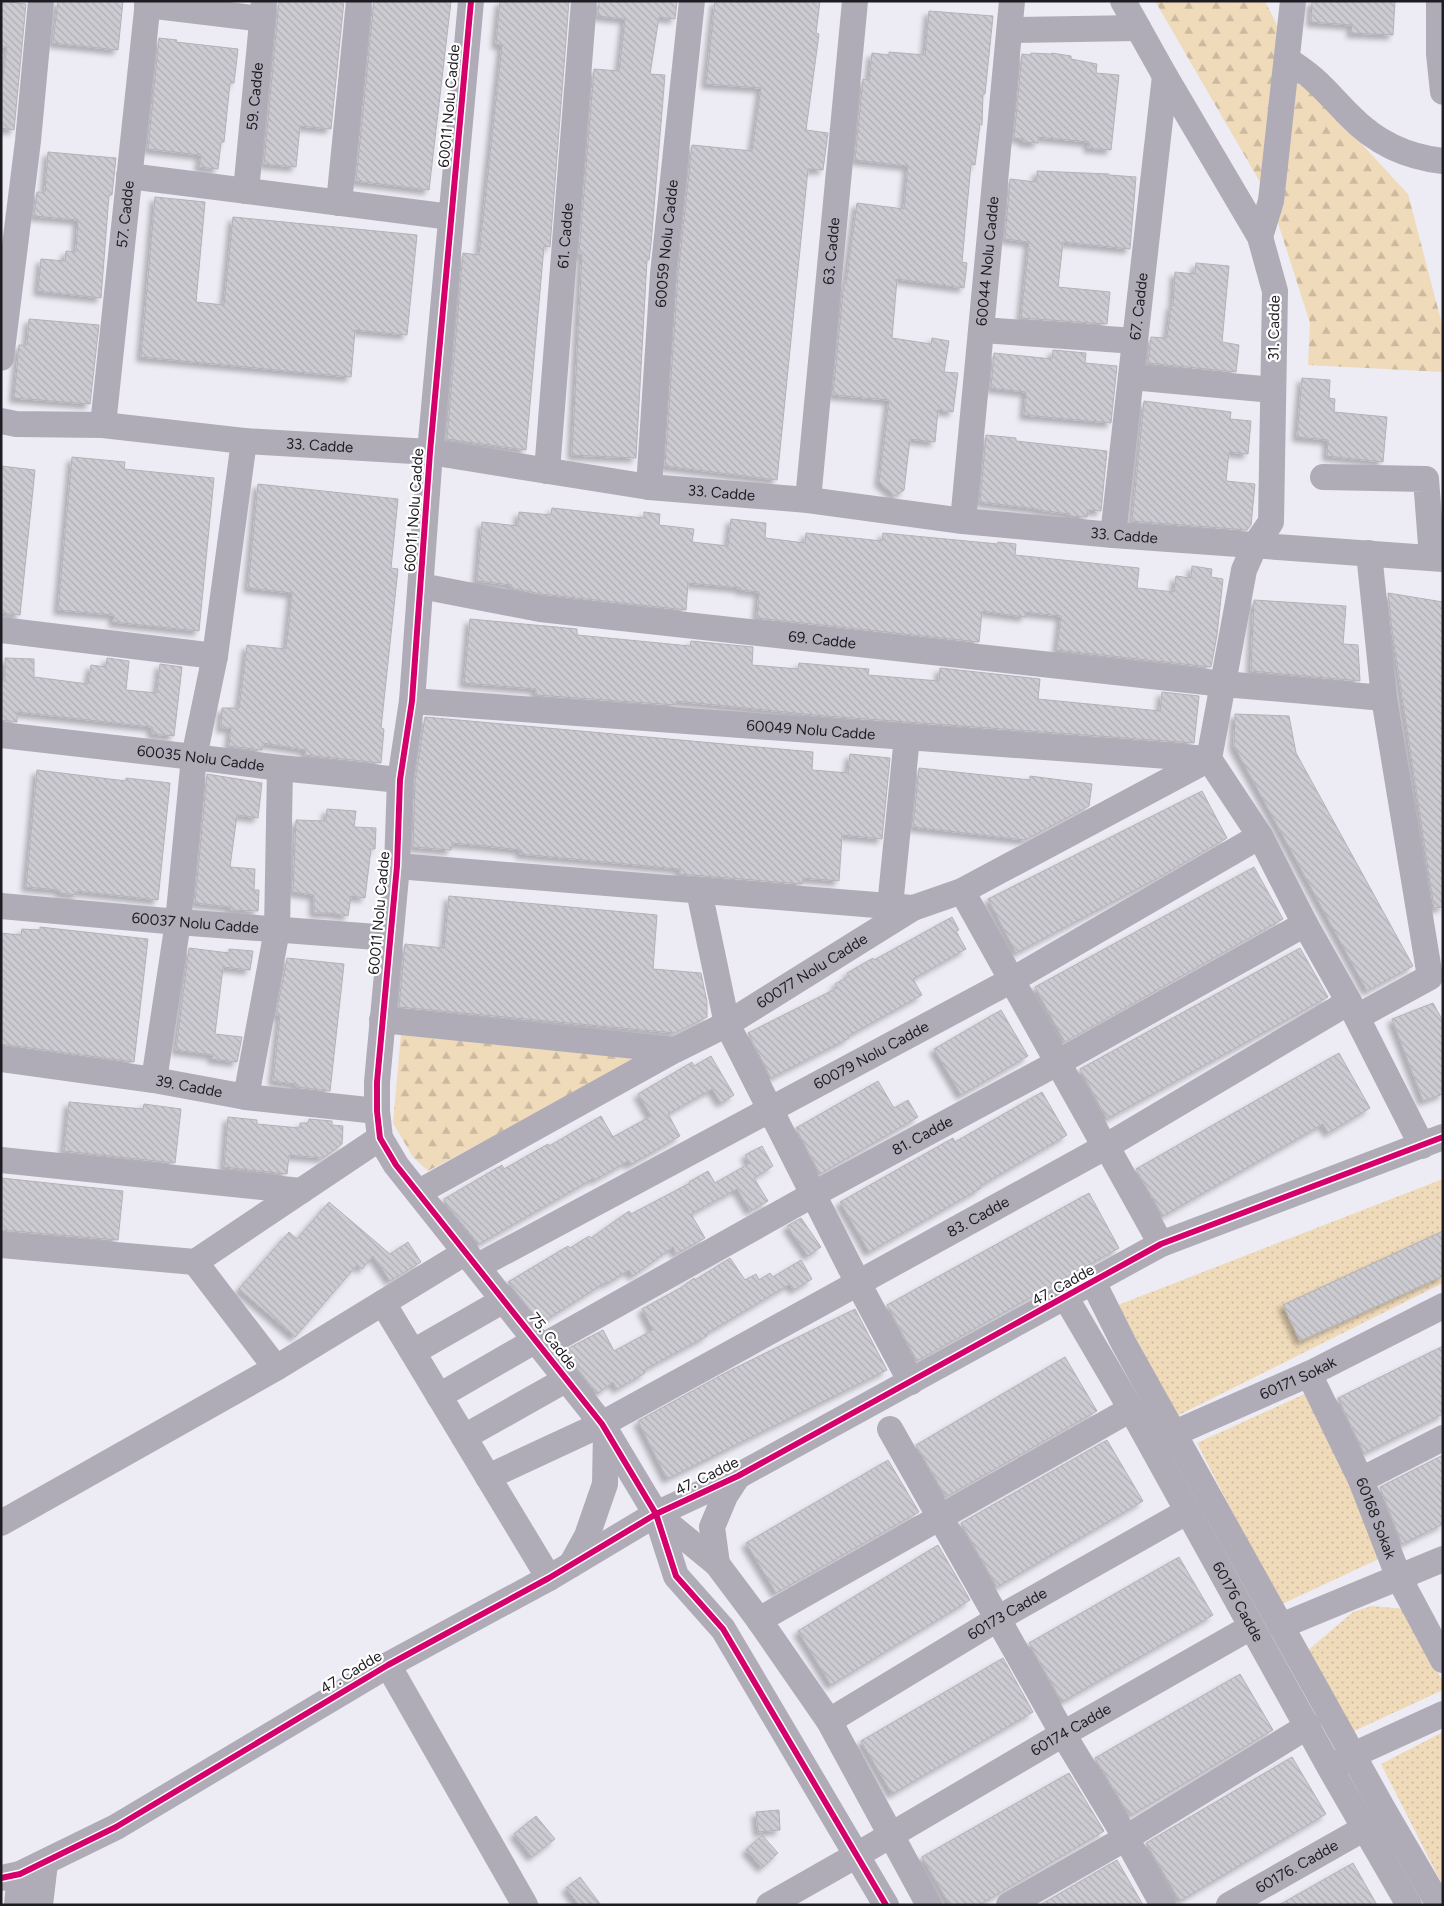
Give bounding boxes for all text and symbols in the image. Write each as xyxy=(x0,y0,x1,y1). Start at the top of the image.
street label: 60011 Nolu Cadde xyxy=(435,44,463,168)
street label: 59. Cadde xyxy=(243,62,267,131)
street label: 60059 Nolu Cadde xyxy=(652,179,682,308)
street label: 57. Cadde xyxy=(113,180,138,249)
street label: 60044 Nolu Cadde xyxy=(972,196,1003,327)
street label: 61. Cadde xyxy=(554,202,577,269)
street label: 63. Cadde xyxy=(819,217,844,286)
street label: 67. Cadde xyxy=(1126,272,1152,341)
street label: 31. Cadde xyxy=(1264,295,1284,361)
street label: 33. Cadde xyxy=(285,434,354,456)
street label: 60011 Nolu Cadde xyxy=(401,448,427,572)
street label: 33. Cadde xyxy=(687,481,756,505)
street label: 33. Cadde xyxy=(1090,524,1158,547)
street label: 69. Cadde xyxy=(787,627,857,653)
street label: 60049 Nolu Cadde xyxy=(746,716,876,744)
street label: 60035 Nolu Cadde xyxy=(136,742,265,775)
street label: 60011 Nolu Cadde xyxy=(365,851,393,975)
street label: 60037 Nolu Cadde xyxy=(131,909,260,937)
street label: 60077 Nolu Cadde xyxy=(753,930,871,1012)
street label: 60079 Nolu Cadde xyxy=(810,1017,932,1094)
street label: 39. Cadde xyxy=(154,1071,224,1101)
street label: 81. Cadde xyxy=(889,1112,956,1159)
street label: 83. Cadde xyxy=(944,1193,1012,1241)
street label: 47. Cadde xyxy=(1029,1261,1097,1309)
street label: 75. Cadde xyxy=(525,1309,581,1373)
street label: 60171 Sokak xyxy=(1257,1352,1340,1404)
street label: 47. Cadde xyxy=(672,1453,742,1499)
street label: 60168 Sokak xyxy=(1352,1475,1400,1562)
street label: 60176 Cadde xyxy=(1208,1559,1267,1645)
street label: 60173 Cadde xyxy=(964,1584,1050,1644)
street label: 47. Cadde xyxy=(317,1647,385,1697)
street label: 60174 Cadde xyxy=(1027,1700,1114,1760)
street label: 60176. Cadde xyxy=(1252,1836,1341,1897)

